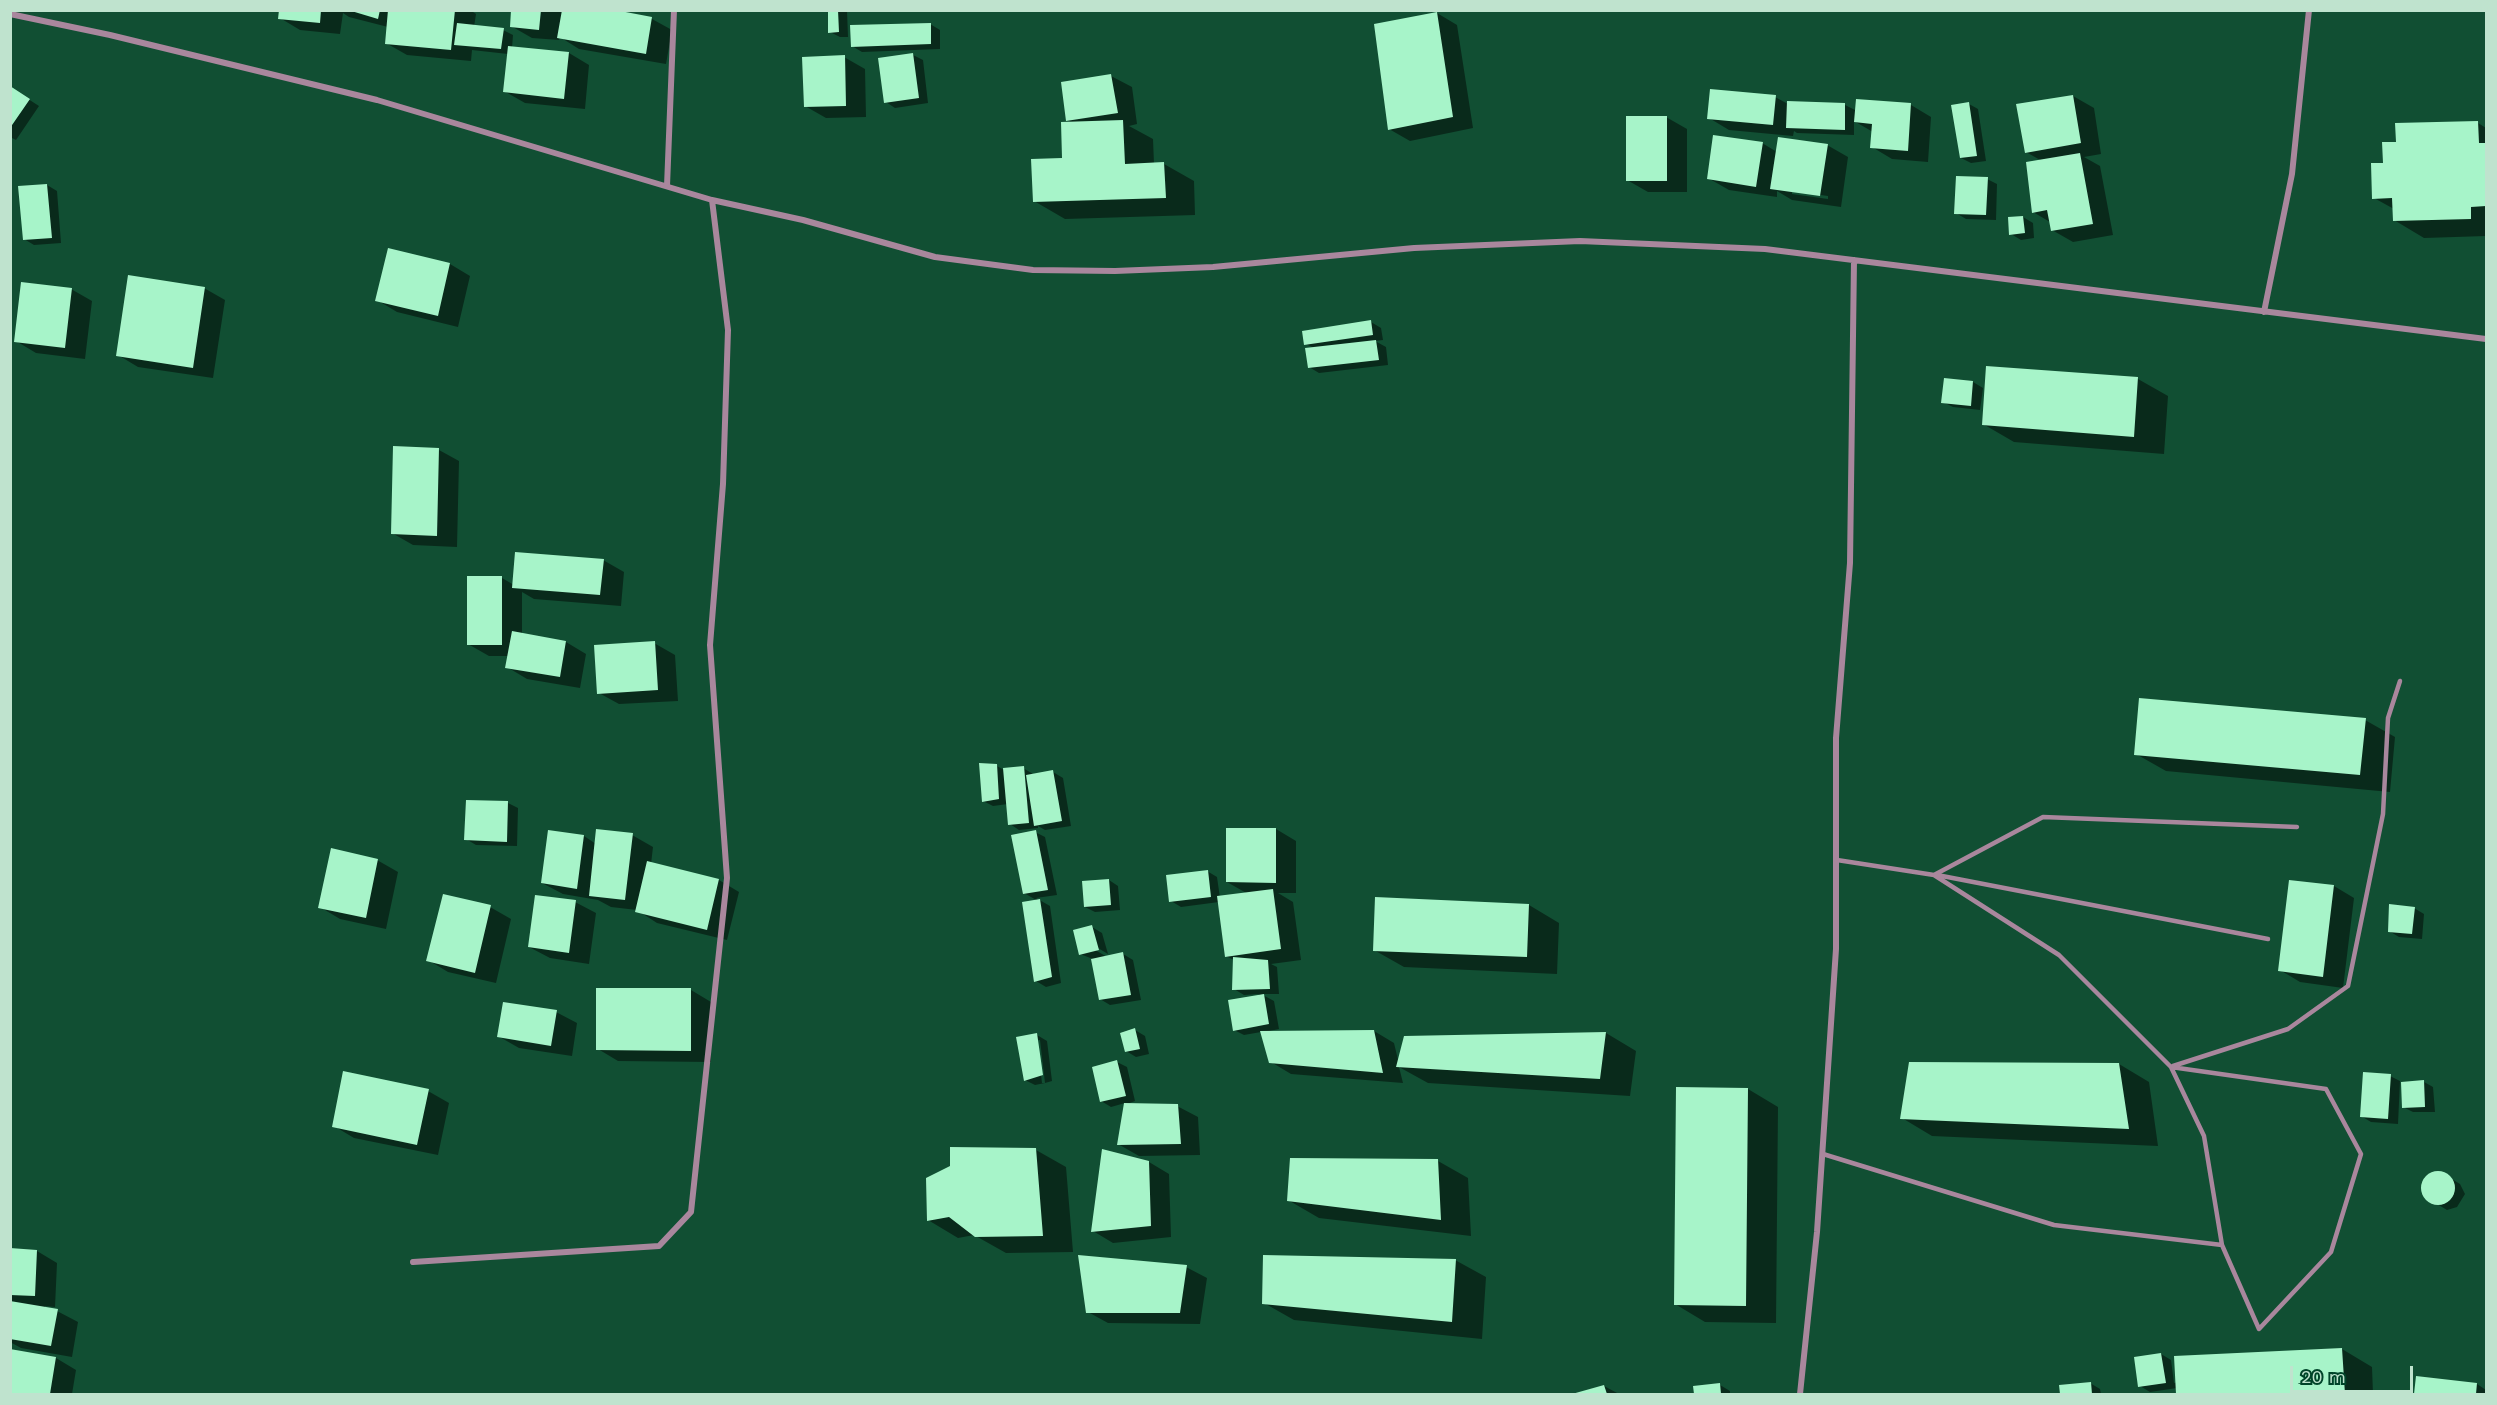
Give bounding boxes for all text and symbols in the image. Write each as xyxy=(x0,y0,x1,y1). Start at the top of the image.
scale bar xyxy=(2293,1354,2416,1392)
text: 20 m xyxy=(2301,1366,2346,1387)

